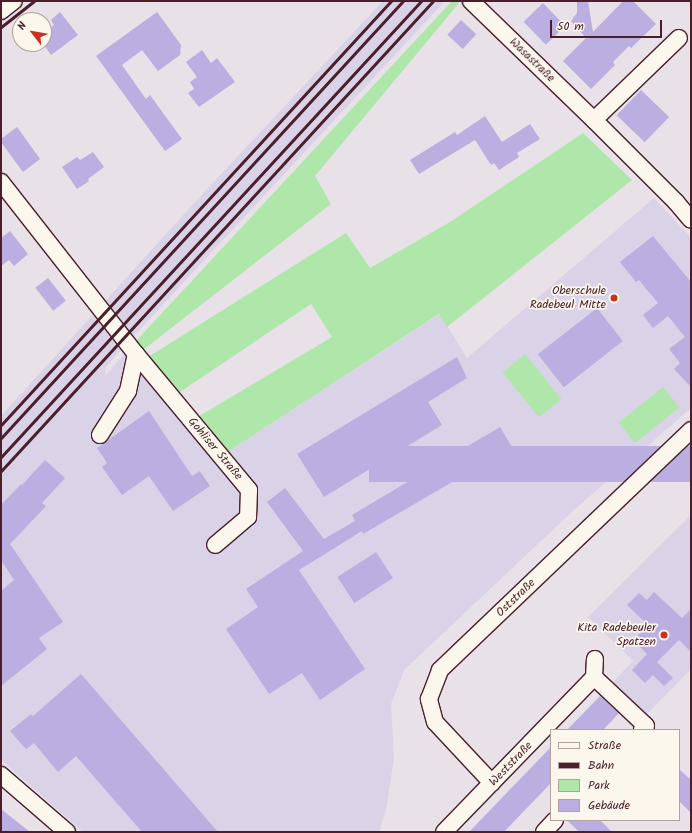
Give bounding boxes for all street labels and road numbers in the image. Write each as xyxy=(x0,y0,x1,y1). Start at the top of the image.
street label: Wasastraße xyxy=(506,35,558,85)
street label: Gohliser Straße xyxy=(185,415,245,483)
street label: Oststraße xyxy=(493,576,539,620)
street label: Weststraße xyxy=(486,739,536,789)

